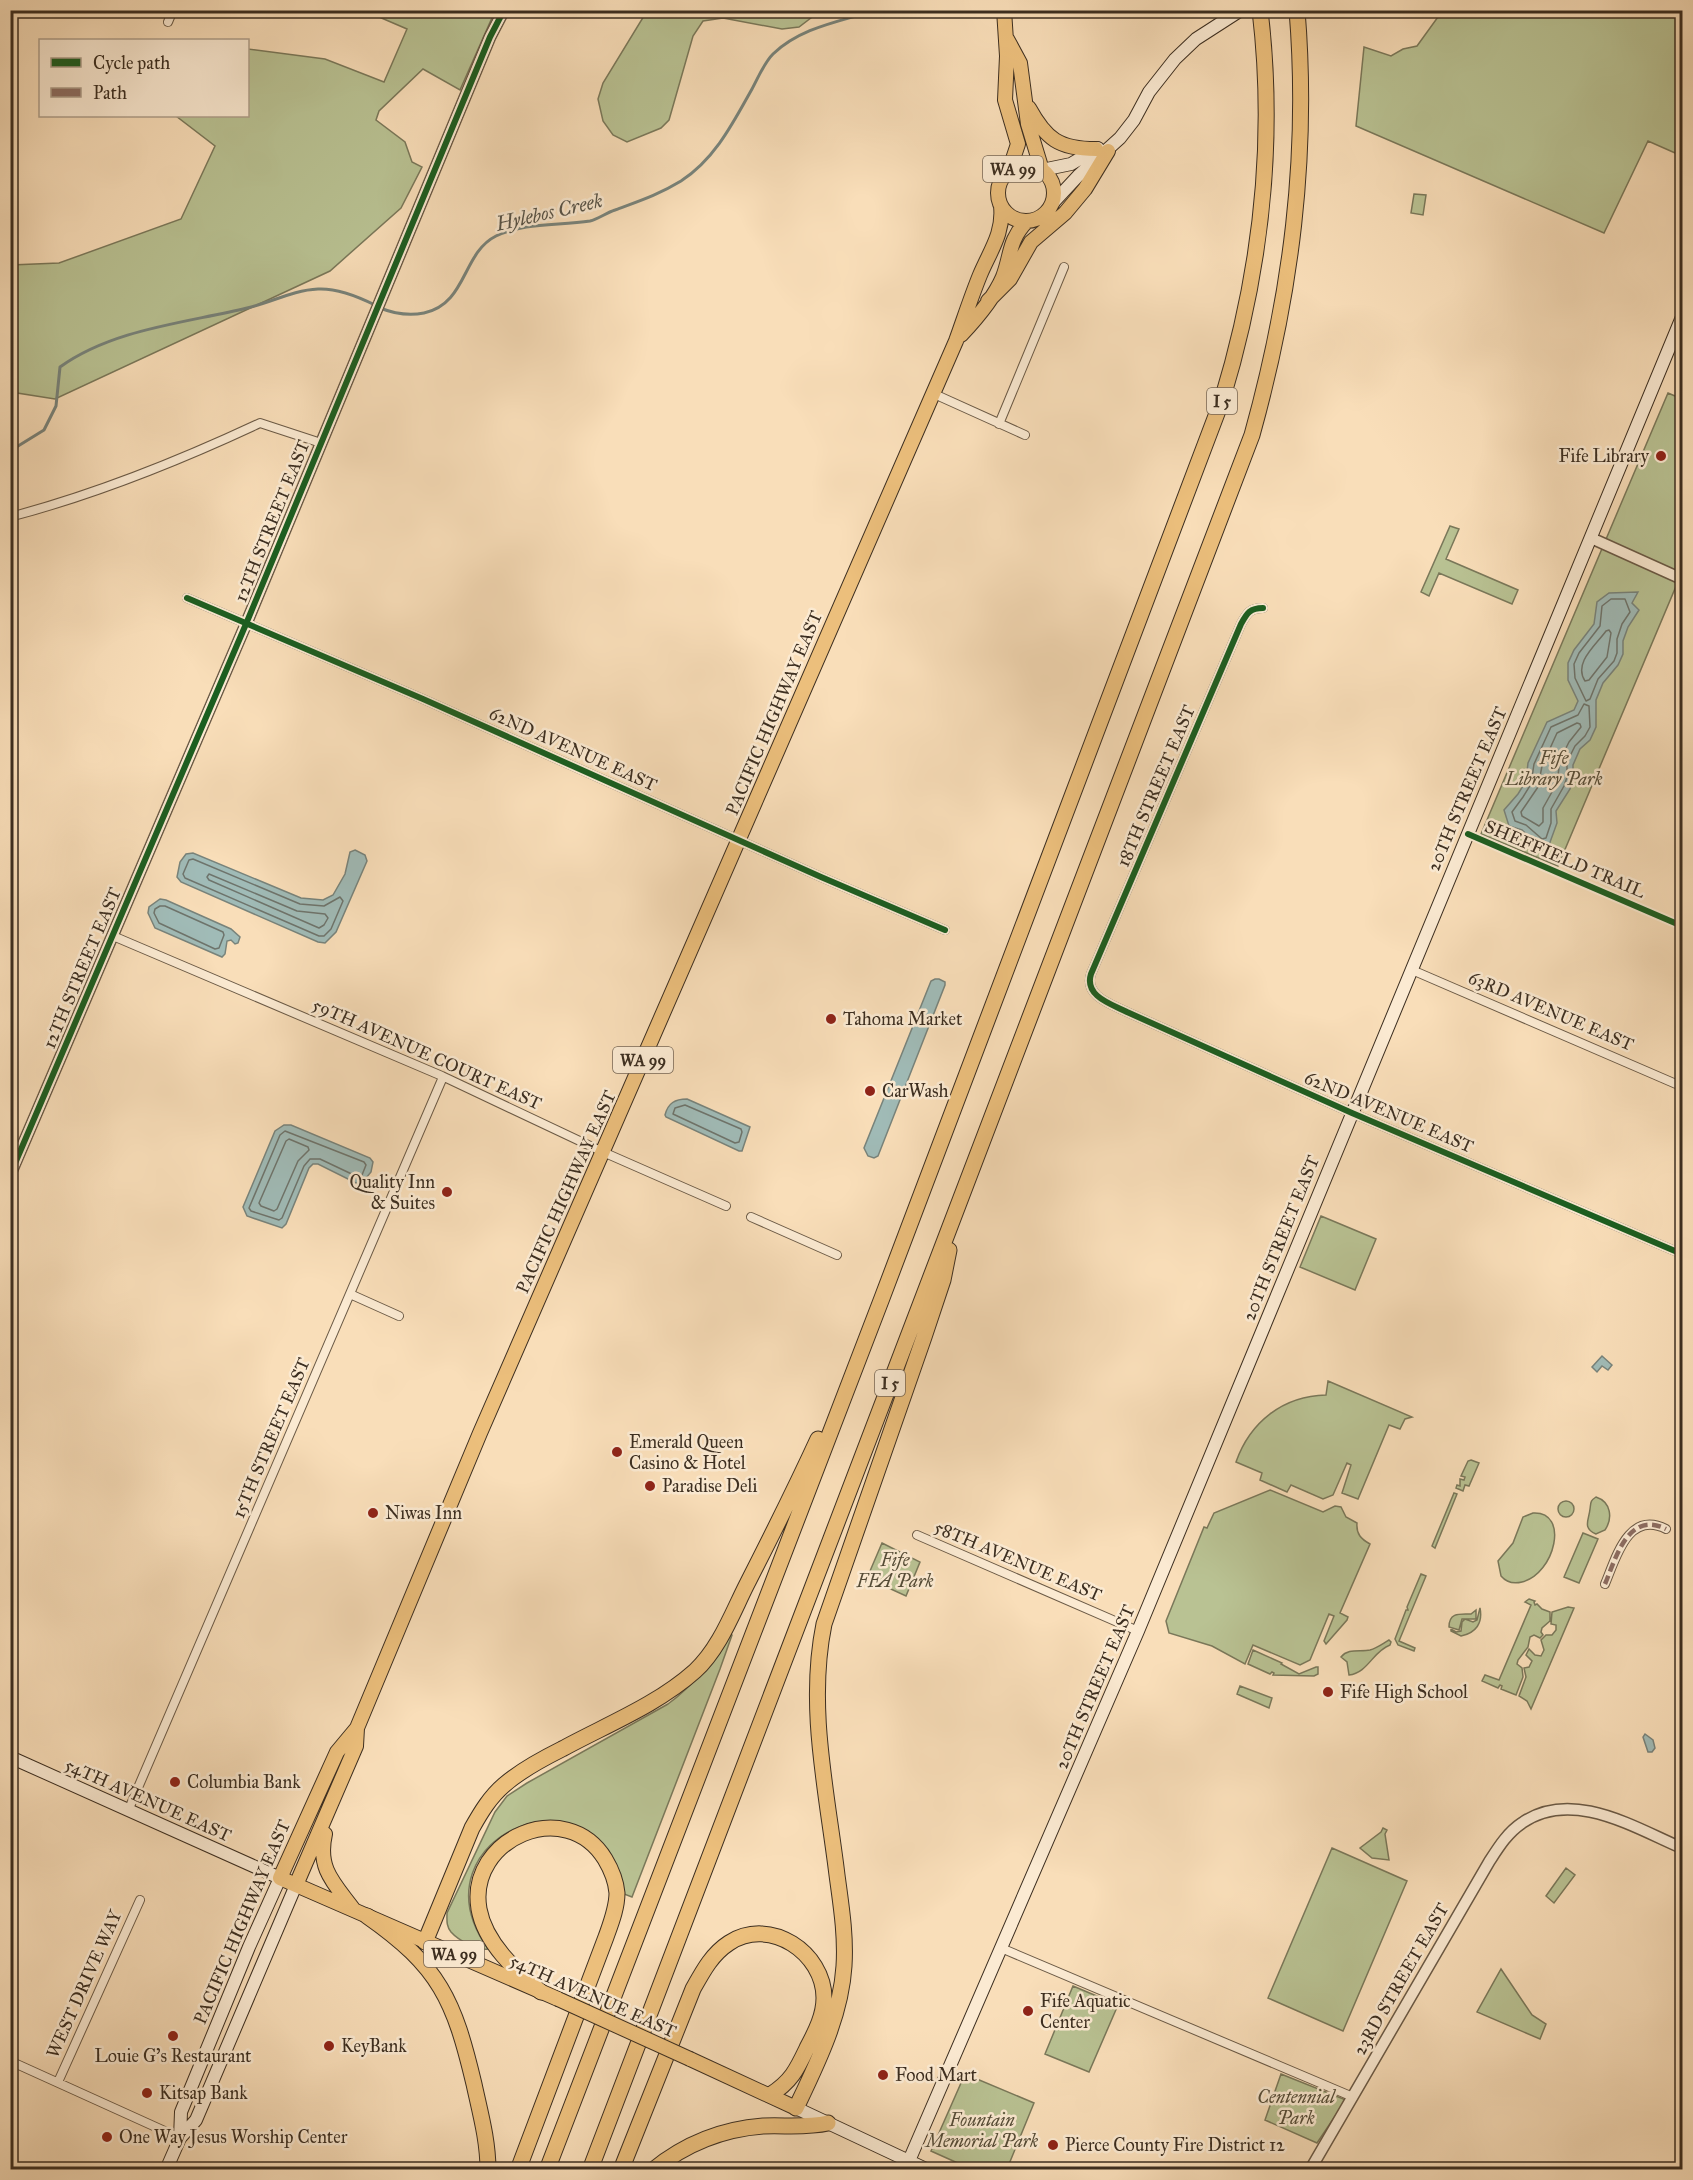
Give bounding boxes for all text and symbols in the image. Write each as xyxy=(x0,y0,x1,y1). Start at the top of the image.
legend xyxy=(39,39,249,117)
text: Cycle path xyxy=(93,52,170,74)
text: Path xyxy=(93,82,127,104)
road number: WA 99 xyxy=(983,156,1043,182)
water label: Hylebos Creek xyxy=(492,188,605,236)
road number: I 5 xyxy=(1207,388,1237,414)
street label: 12TH STREET EAST xyxy=(229,437,315,605)
place label: Fife Library xyxy=(1559,445,1650,467)
marker: Fife Library xyxy=(1654,449,1668,463)
street label: PACIFIC HIGHWAY EAST xyxy=(721,608,827,818)
street label: 62ND AVENUE EAST xyxy=(486,702,660,796)
street label: 18TH STREET EAST xyxy=(1112,702,1200,870)
street label: 20TH STREET EAST xyxy=(1422,704,1512,874)
park label: Fife Library Park xyxy=(1504,747,1603,790)
street label: SHEFFIELD TRAIL xyxy=(1481,815,1649,903)
street label: 12TH STREET EAST xyxy=(38,884,126,1052)
street label: 63RD AVENUE EAST xyxy=(1465,966,1637,1056)
street label: 59TH AVENUE COURT EAST xyxy=(309,993,545,1115)
place label: Tahoma Market xyxy=(843,1008,963,1030)
marker: Tahoma Market xyxy=(824,1012,838,1026)
road number: WA 99 xyxy=(613,1047,673,1073)
street label: 62ND AVENUE EAST xyxy=(1301,1066,1477,1158)
place label: CarWash xyxy=(882,1080,949,1102)
marker: CarWash xyxy=(863,1084,877,1098)
street label: PACIFIC HIGHWAY EAST xyxy=(511,1087,621,1297)
street label: 20TH STREET EAST xyxy=(1238,1152,1324,1324)
place label: Quality Inn & Suites xyxy=(349,1171,435,1214)
marker: Quality Inn & Suites xyxy=(440,1185,454,1199)
street label: 15TH STREET EAST xyxy=(227,1354,315,1522)
road number: I 5 xyxy=(875,1370,905,1396)
place label: Emerald Queen Casino & Hotel xyxy=(629,1431,746,1474)
marker: Emerald Queen Casino & Hotel xyxy=(610,1445,624,1459)
place label: Paradise Deli xyxy=(662,1475,757,1497)
marker: Paradise Deli xyxy=(643,1479,657,1493)
place label: Niwas Inn xyxy=(385,1502,462,1524)
marker: Niwas Inn xyxy=(366,1506,380,1520)
street label: 58TH AVENUE EAST xyxy=(931,1516,1105,1606)
park label: Fife FFA Park xyxy=(856,1549,933,1592)
street label: 20TH STREET EAST xyxy=(1050,1602,1140,1772)
place label: Fife High School xyxy=(1340,1681,1468,1704)
marker: Fife High School xyxy=(1321,1685,1335,1699)
street label: 54TH AVENUE EAST xyxy=(61,1753,235,1847)
place label: Columbia Bank xyxy=(187,1771,301,1793)
marker: Columbia Bank xyxy=(168,1775,182,1789)
street label: PACIFIC HIGHWAY EAST xyxy=(189,1817,295,2027)
street label: 23RD STREET EAST xyxy=(1349,1899,1453,2059)
street label: WEST DRIVE WAY xyxy=(41,1906,127,2061)
road number: WA 99 xyxy=(424,1941,484,1967)
street label: 54TH AVENUE EAST xyxy=(506,1949,680,2043)
place label: Fife Aquatic Center xyxy=(1040,1990,1131,2033)
marker: Fife Aquatic Center xyxy=(1021,2004,1035,2018)
marker: Louie G’s Restaurant xyxy=(166,2029,180,2043)
place label: KeyBank xyxy=(341,2035,407,2057)
marker: KeyBank xyxy=(322,2039,336,2053)
place label: Louie G’s Restaurant xyxy=(95,2045,252,2067)
place label: Food Mart xyxy=(895,2064,978,2086)
marker: Food Mart xyxy=(876,2068,890,2082)
place label: Kitsap Bank xyxy=(159,2082,248,2104)
marker: Kitsap Bank xyxy=(140,2086,154,2100)
park label: Centennial Park xyxy=(1257,2086,1337,2129)
park label: Fountain Memorial Park xyxy=(924,2109,1038,2152)
place label: One Way Jesus Worship Center xyxy=(119,2126,348,2149)
marker: One Way Jesus Worship Center xyxy=(100,2130,114,2144)
place label: Pierce County Fire District 12 xyxy=(1065,2134,1285,2156)
marker: Pierce County Fire District 12 xyxy=(1046,2138,1060,2152)

